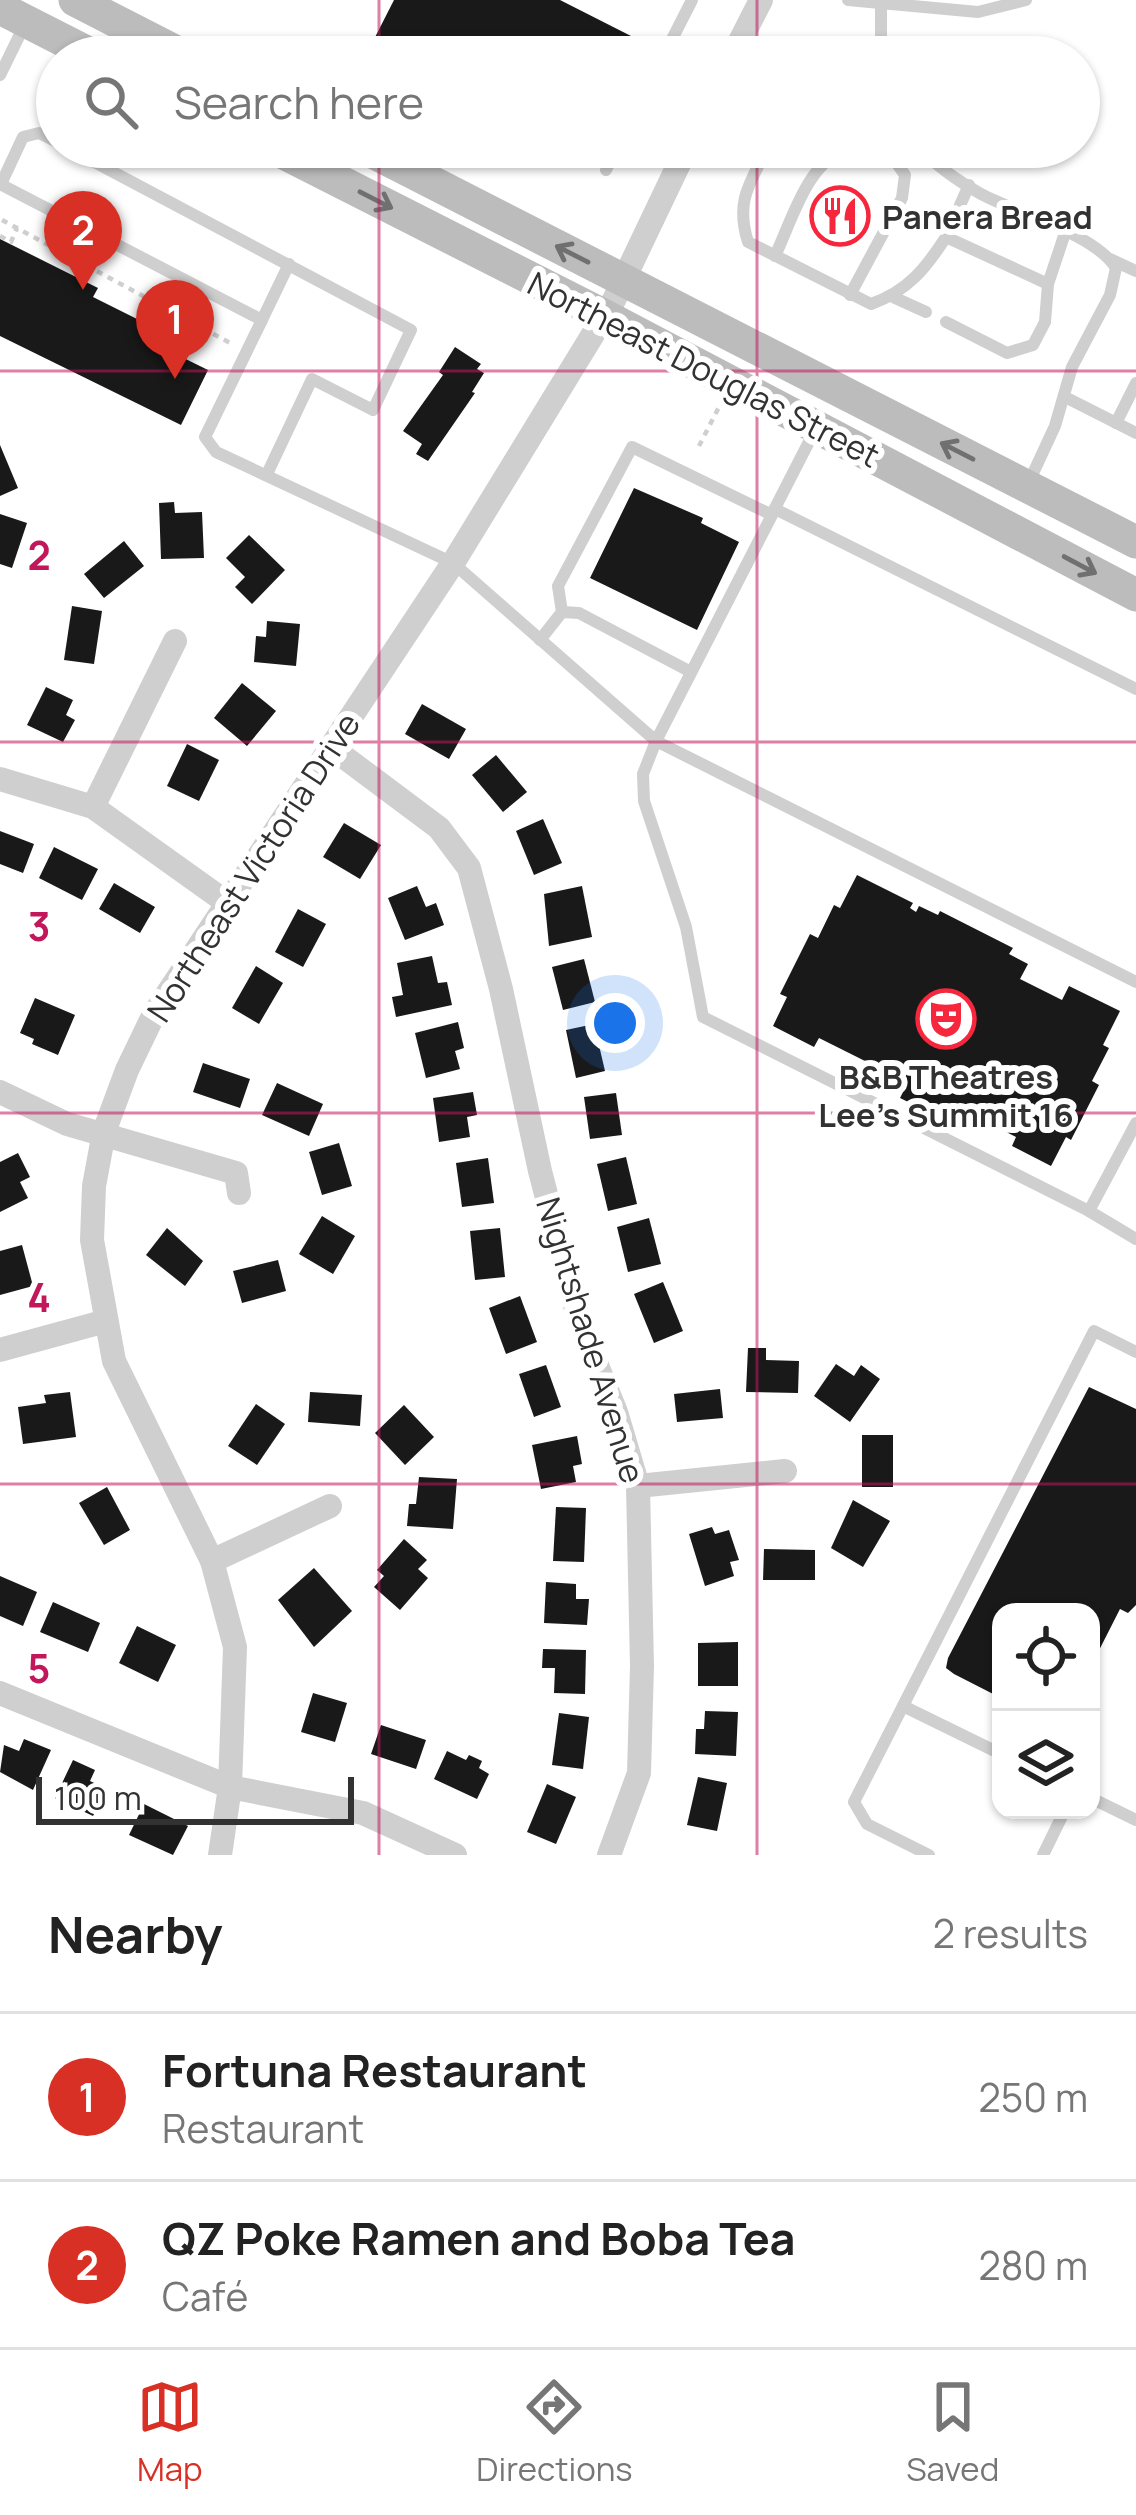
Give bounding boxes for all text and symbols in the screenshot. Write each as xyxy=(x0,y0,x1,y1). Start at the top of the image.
search box xyxy=(36,36,1100,168)
icon: search xyxy=(78,69,144,135)
text: Search here xyxy=(174,71,424,133)
restaurant icon: Panera Bread xyxy=(809,185,871,247)
one-way arrow xyxy=(357,190,393,213)
pin: 2 xyxy=(44,191,122,290)
place label: Panera Bread xyxy=(882,194,1093,239)
one-way arrow xyxy=(555,242,591,265)
street label: Northeast Douglas Street xyxy=(520,261,888,477)
pin: 1 xyxy=(136,280,214,379)
one-way arrow xyxy=(940,439,975,462)
text: 2 xyxy=(27,528,51,582)
one-way arrow xyxy=(1062,555,1098,578)
street label: Northeast Victoria Drive xyxy=(136,704,370,1030)
text: 3 xyxy=(28,899,50,953)
theatre icon: B&B Theatres Lee's Summit 16 xyxy=(915,988,977,1050)
your location xyxy=(585,993,645,1053)
place label: B&B Theatres Lee's Summit 16 xyxy=(818,1054,1074,1137)
street label: Nightshade Avenue xyxy=(526,1192,656,1488)
text: 4 xyxy=(27,1270,51,1324)
map controls xyxy=(992,1603,1100,1819)
button: locate xyxy=(992,1603,1100,1711)
text: 5 xyxy=(28,1641,50,1695)
button: layers xyxy=(992,1711,1100,1819)
scale bar xyxy=(36,1771,354,1824)
text: 100 m xyxy=(54,1775,142,1820)
text: Nearby xyxy=(48,1899,223,1968)
text: 2 results xyxy=(933,1906,1088,1960)
text: Fortuna Restaurant xyxy=(162,2039,587,2101)
text: 1 xyxy=(78,2070,96,2124)
text: 250 m xyxy=(979,2070,1088,2124)
text: Restaurant xyxy=(162,2101,364,2155)
text: QZ Poke Ramen and Boba Tea xyxy=(162,2207,795,2269)
text: 2 xyxy=(75,2238,99,2292)
text: 280 m xyxy=(978,2238,1088,2292)
text: Café xyxy=(162,2269,248,2323)
tab: Map xyxy=(137,2374,203,2491)
tab: Directions xyxy=(476,2374,633,2491)
tab: Saved xyxy=(906,2374,999,2491)

